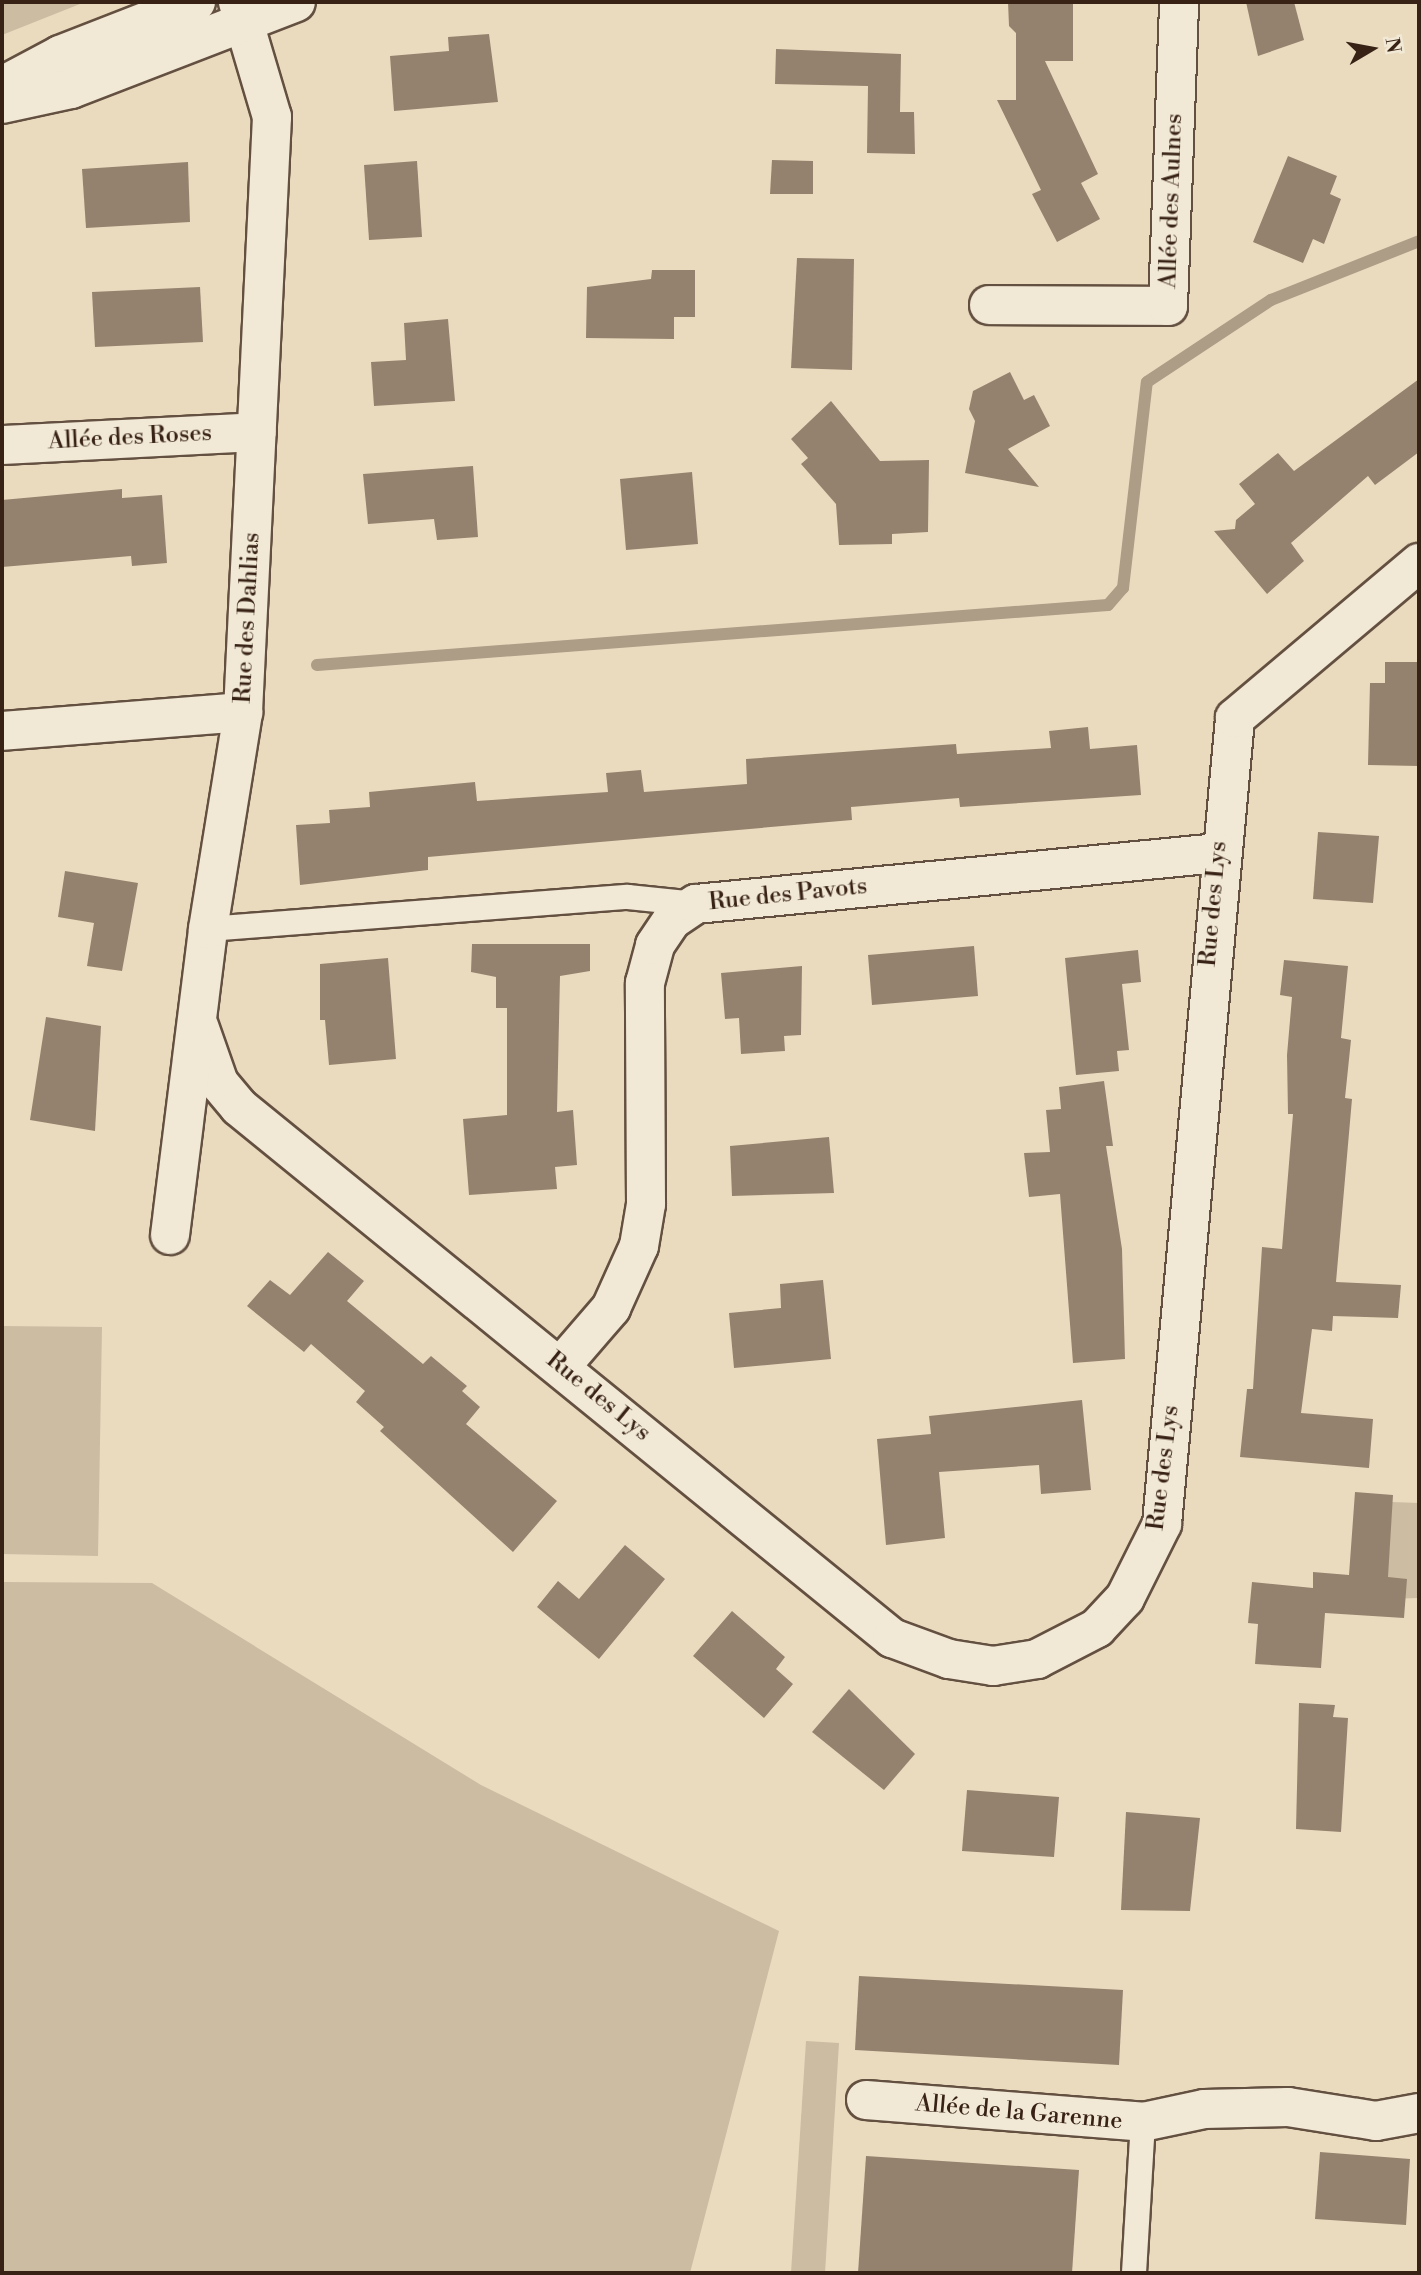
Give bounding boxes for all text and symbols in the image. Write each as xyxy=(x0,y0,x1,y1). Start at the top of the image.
north arrow xyxy=(1337,14,1407,84)
text: N xyxy=(1380,36,1406,55)
street label: Allée des Aulnes xyxy=(1155,113,1189,289)
street label: Allée des Roses xyxy=(47,419,213,457)
street label: Rue des Dahlias xyxy=(229,532,267,704)
street label: Rue des Lys xyxy=(1194,840,1234,968)
street label: Rue des Pavots xyxy=(707,872,869,918)
street label: Rue des Lys xyxy=(540,1346,656,1448)
street label: Rue des Lys xyxy=(1142,1404,1186,1532)
street label: Allée de la Garenne xyxy=(914,2090,1124,2136)

